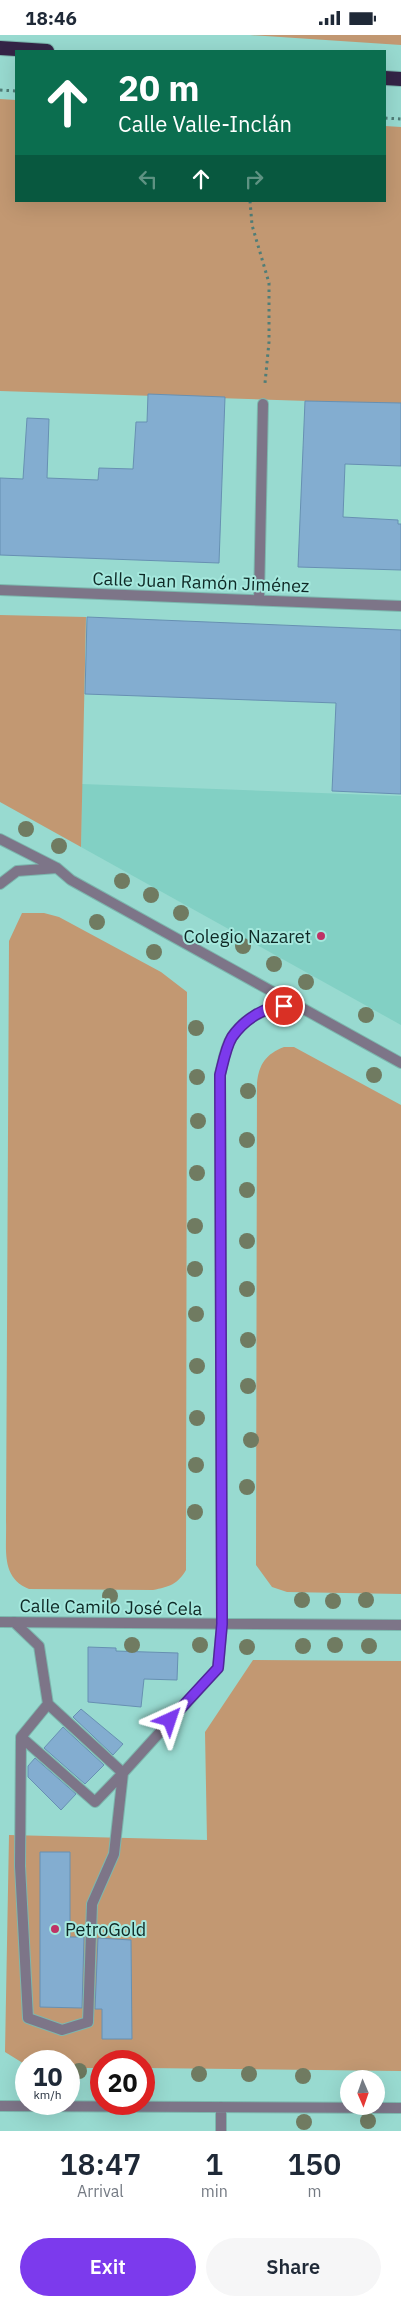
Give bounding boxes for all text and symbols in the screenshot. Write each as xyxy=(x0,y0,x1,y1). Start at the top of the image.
text: 18:46 xyxy=(25,6,77,30)
text: 20 m xyxy=(118,65,200,111)
icon: ahead xyxy=(35,70,100,135)
text: Calle Valle-Inclán xyxy=(118,109,292,138)
icon: left xyxy=(134,165,162,193)
icon: ahead xyxy=(187,165,215,193)
icon: right xyxy=(240,165,268,193)
street label: Calle Juan Ramón Jiménez xyxy=(92,567,310,597)
place label: Colegio Nazaret xyxy=(184,925,311,948)
marker: Colegio Nazaret xyxy=(315,930,327,942)
pin xyxy=(263,985,305,1027)
icon: arrive xyxy=(270,992,298,1020)
street label: Calle Camilo José Cela xyxy=(20,1594,203,1620)
position arrow xyxy=(143,1693,195,1745)
place label: PetroGold xyxy=(65,1918,146,1941)
marker: PetroGold xyxy=(49,1923,61,1935)
speed limit sign: 20 xyxy=(90,2050,155,2115)
text: 10 xyxy=(32,2060,63,2093)
north arrow xyxy=(340,2070,385,2115)
map controls xyxy=(340,2070,385,2115)
text: km/h xyxy=(33,2087,62,2102)
text: 18:47 xyxy=(60,2144,141,2183)
text: 1 xyxy=(205,2144,223,2183)
text: 150 xyxy=(287,2144,341,2183)
text: Arrival xyxy=(77,2181,124,2201)
text: min xyxy=(201,2181,228,2201)
text: m xyxy=(307,2181,321,2201)
button: Exit xyxy=(20,2238,196,2296)
button: Share xyxy=(206,2238,381,2296)

